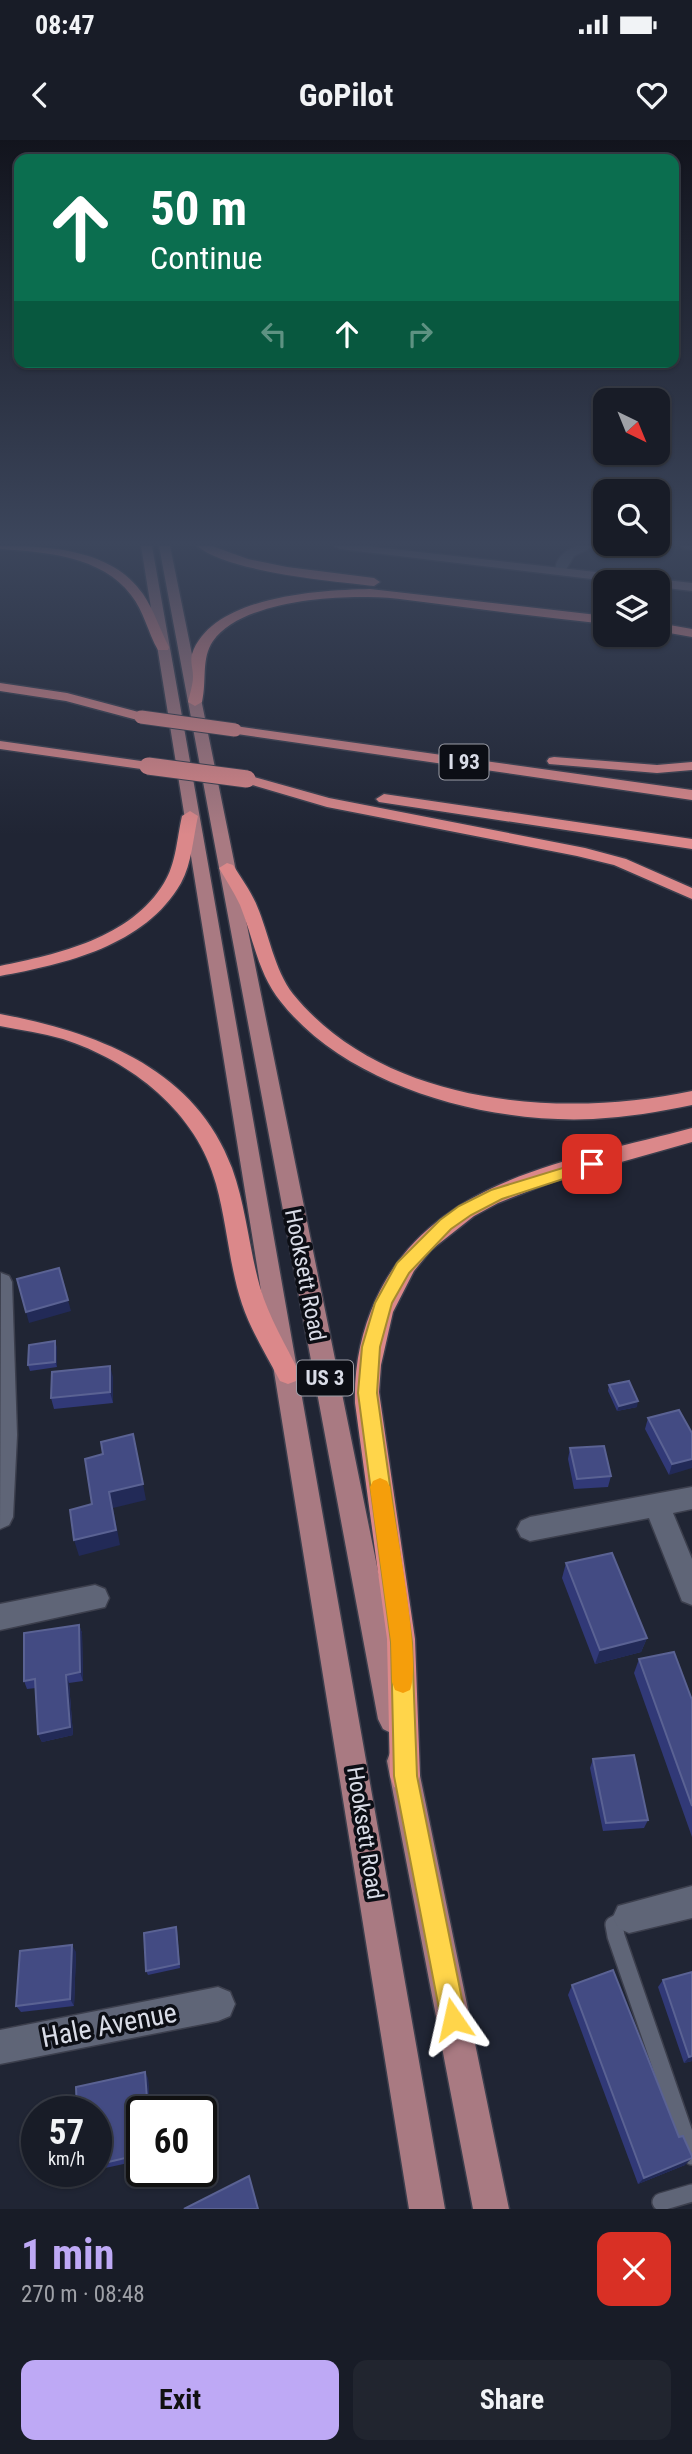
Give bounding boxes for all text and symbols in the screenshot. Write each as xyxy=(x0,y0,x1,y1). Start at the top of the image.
text: 08:47 xyxy=(35,10,95,40)
icon: back xyxy=(21,76,59,114)
text: GoPilot xyxy=(299,76,393,114)
icon: heart xyxy=(633,76,671,114)
text: 50 m xyxy=(150,180,247,237)
icon: ahead xyxy=(35,182,126,273)
text: Continue xyxy=(150,239,262,277)
icon: left xyxy=(255,315,293,353)
icon: ahead xyxy=(328,315,366,353)
icon: right xyxy=(401,315,439,353)
north arrow xyxy=(593,388,670,466)
map controls xyxy=(593,388,670,647)
button: search xyxy=(593,479,670,556)
button: layers xyxy=(593,570,670,647)
road number: I 93 xyxy=(440,744,489,780)
pin xyxy=(562,1134,622,1194)
icon: arrive xyxy=(573,1145,611,1183)
street label: Hooksett Road xyxy=(279,1207,331,1343)
road number: US 3 xyxy=(297,1360,353,1396)
street label: Hooksett Road xyxy=(341,1765,389,1901)
position arrow xyxy=(416,1982,490,2056)
street label: Hale Avenue xyxy=(38,1996,180,2054)
speed limit sign: 60 xyxy=(126,2096,217,2187)
text: 57 xyxy=(49,2112,84,2153)
text: km/h xyxy=(48,2148,85,2169)
text: 1 min xyxy=(21,2230,114,2279)
button: close xyxy=(597,2232,671,2306)
text: 270 m · 08:48 xyxy=(21,2281,145,2308)
button: Exit xyxy=(21,2360,339,2440)
button: Share xyxy=(353,2360,671,2440)

